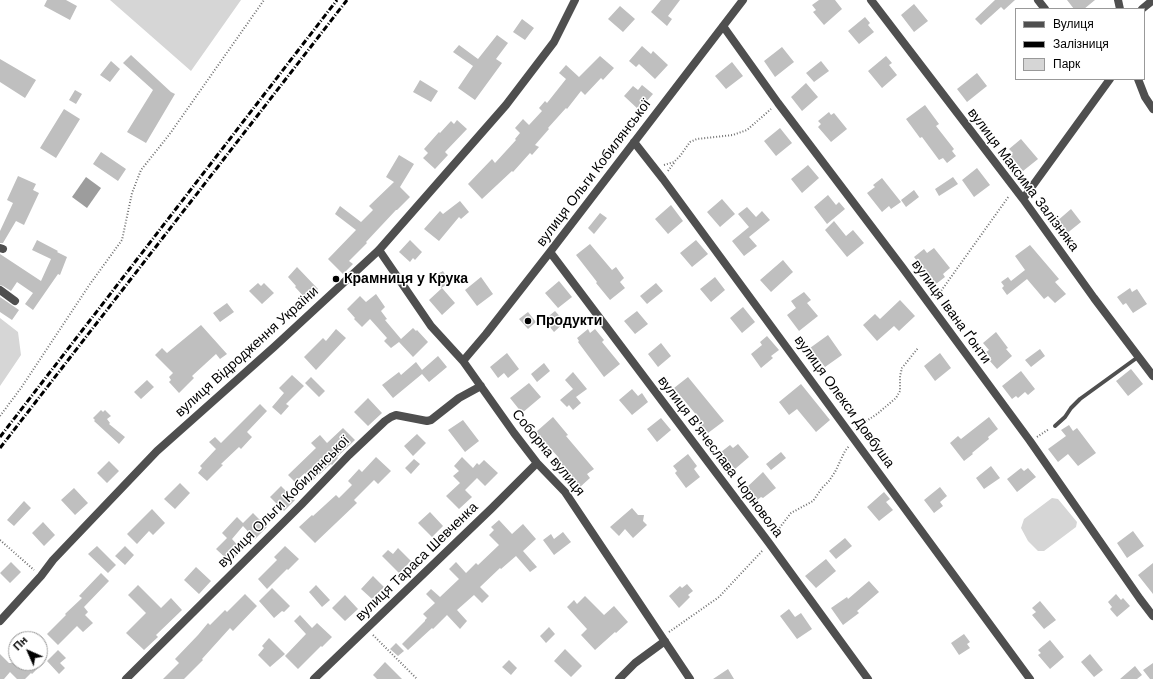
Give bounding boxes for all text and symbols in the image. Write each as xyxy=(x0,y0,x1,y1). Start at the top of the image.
legend xyxy=(1015,8,1145,80)
text: Вулиця xyxy=(1053,17,1094,31)
text: Залізниця xyxy=(1053,37,1109,51)
text: Парк xyxy=(1053,57,1080,71)
street label: вулиця Ольги Кобилянської xyxy=(533,96,655,250)
street label: вулиця Максима Залізняка xyxy=(964,105,1082,255)
street label: вулиця Івана Ґонти xyxy=(908,257,994,367)
place label: Крамниця у Крука xyxy=(344,271,468,287)
marker: Крамниця у Крука xyxy=(331,274,341,284)
street label: вулиця Відродження України xyxy=(172,283,322,421)
place label: Продукти xyxy=(536,313,602,329)
marker: Продукти xyxy=(523,316,533,326)
street label: вулиця Олекси Довбуша xyxy=(790,333,898,471)
street label: вулиця Вʼячеслава Чорновола xyxy=(654,373,786,541)
street label: Соборна вулиця xyxy=(508,406,588,500)
street label: вулиця Ольги Кобилянської xyxy=(214,432,354,572)
street label: вулиця Тараса Шевченка xyxy=(352,499,482,625)
north arrow xyxy=(8,631,48,671)
text: Пн xyxy=(11,634,30,653)

